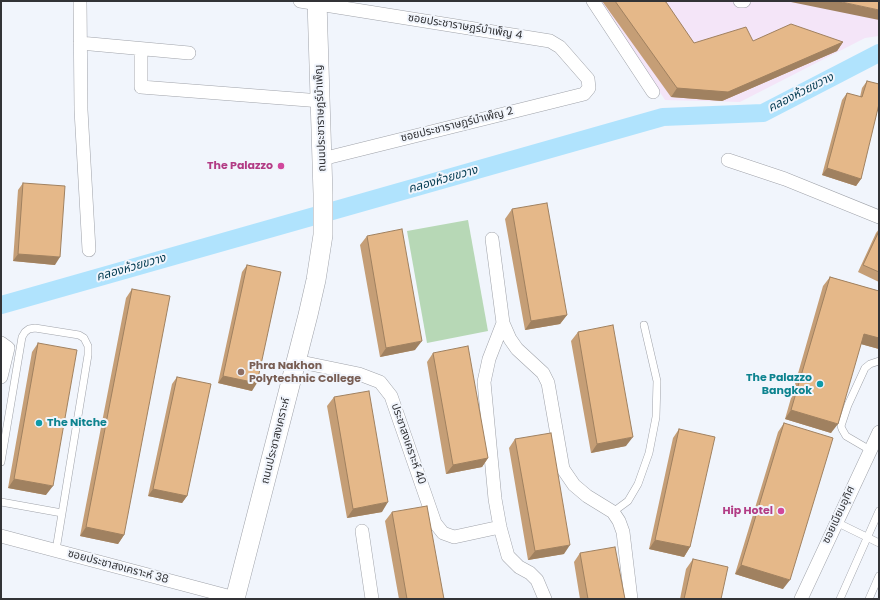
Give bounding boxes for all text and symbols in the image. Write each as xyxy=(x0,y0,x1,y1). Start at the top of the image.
street label: ซอยประชาราษฎร์บำเพ็ญ 4 xyxy=(407,11,523,43)
street label: ถนนประชาราษฎร์บำเพ็ญ xyxy=(313,64,329,172)
water label: คลองห้วยขวาง xyxy=(766,70,836,116)
street label: ซอยประชาราษฎร์บำเพ็ญ 2 xyxy=(400,105,514,145)
place label: The Palazzo xyxy=(207,159,273,173)
marker: The Palazzo xyxy=(276,161,286,171)
water label: คลองห้วยขวาง xyxy=(407,163,479,197)
water label: คลองห้วยขวาง xyxy=(95,251,167,285)
place label: Phra Nakhon Polytechnic College xyxy=(249,359,361,385)
marker: Phra Nakhon Polytechnic College xyxy=(236,367,246,377)
place label: The Palazzo Bangkok xyxy=(746,371,812,397)
marker: The Palazzo Bangkok xyxy=(815,379,825,389)
street label: ถนนประชาสงเคราะห์ xyxy=(259,396,293,486)
street label: ประชาสงเคราะห์ 40 xyxy=(388,402,428,486)
place label: The Nitche xyxy=(47,416,107,430)
marker: The Nitche xyxy=(34,418,44,428)
street label: ซอยเนียมอุทิศ xyxy=(820,484,858,546)
place label: Hip Hotel xyxy=(722,504,773,518)
marker: Hip Hotel xyxy=(776,506,786,516)
street label: ซอยประชาสงเคราะห์ 38 xyxy=(66,547,170,587)

